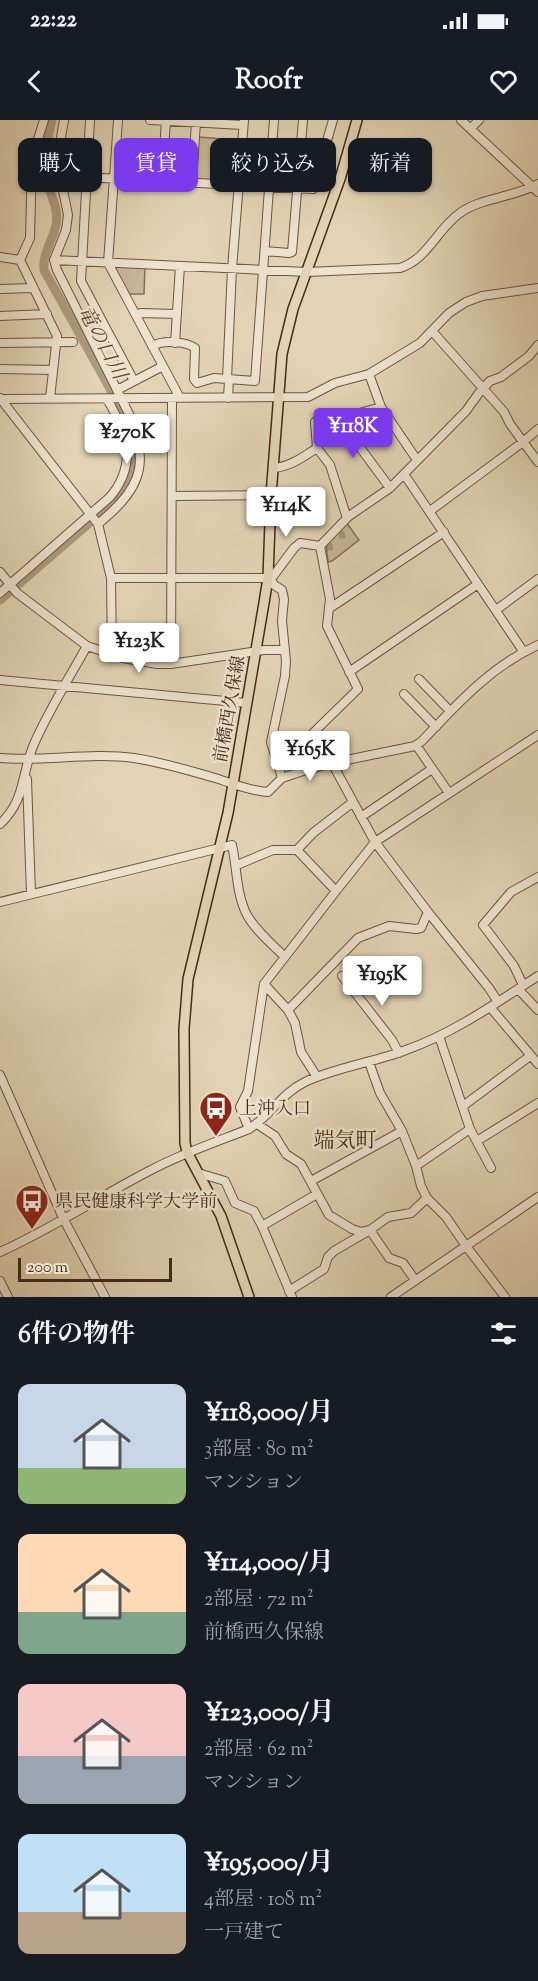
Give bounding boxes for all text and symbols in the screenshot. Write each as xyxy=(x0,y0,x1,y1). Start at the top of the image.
text: 22:22 xyxy=(30,5,77,37)
text: Roofr xyxy=(235,62,303,101)
icon: back xyxy=(18,65,51,98)
icon: heart xyxy=(487,65,520,98)
chip: 購入 xyxy=(18,138,102,192)
chip: 賃貸 xyxy=(114,138,198,192)
chip: 絞り込み xyxy=(210,138,336,192)
chip: 新着 xyxy=(348,138,432,192)
water label: 竜の口川 xyxy=(69,301,133,387)
pin: ¥118K xyxy=(311,408,395,459)
text: ¥118K xyxy=(328,413,378,442)
pin: ¥270K xyxy=(85,414,169,465)
text: ¥270K xyxy=(99,419,155,448)
pin: ¥114K xyxy=(244,487,328,538)
text: ¥114K xyxy=(260,492,312,521)
pin: ¥123K xyxy=(97,623,181,674)
text: ¥123K xyxy=(113,628,165,657)
street label: 前橋西久保線 xyxy=(209,654,253,765)
pin: ¥165K xyxy=(268,731,352,782)
text: ¥165K xyxy=(285,736,335,765)
pin: ¥195K xyxy=(340,956,424,1007)
text: ¥195K xyxy=(357,961,407,990)
bus stop icon: 上沖入口 xyxy=(198,1090,234,1137)
place label: 上沖入口 xyxy=(239,1097,311,1123)
district label: 端気町 xyxy=(314,1127,377,1157)
bus stop icon: 県民健康科学大学前 xyxy=(14,1183,50,1230)
place label: 県民健康科学大学前 xyxy=(55,1190,217,1216)
scale bar xyxy=(18,1255,172,1282)
text: 200 m xyxy=(27,1257,68,1280)
text: 6件の物件 xyxy=(18,1317,135,1354)
icon: filters xyxy=(487,1317,520,1350)
text: ¥118,000/月 xyxy=(204,1395,334,1432)
icon: home xyxy=(66,1408,138,1480)
text: 3部屋 · 80 m² xyxy=(204,1436,314,1465)
text: マンション xyxy=(204,1469,303,1498)
text: ¥114,000/月 xyxy=(204,1545,334,1582)
icon: home xyxy=(66,1558,138,1630)
text: 2部屋 · 72 m² xyxy=(204,1586,314,1615)
text: 前橋西久保線 xyxy=(204,1619,324,1648)
text: ¥123,000/月 xyxy=(204,1695,335,1732)
icon: home xyxy=(66,1708,138,1780)
text: 2部屋 · 62 m² xyxy=(204,1736,314,1765)
text: マンション xyxy=(204,1769,303,1798)
text: ¥195,000/月 xyxy=(204,1845,334,1882)
icon: home xyxy=(66,1858,138,1930)
text: 4部屋 · 108 m² xyxy=(204,1886,322,1915)
text: 一戸建て xyxy=(204,1919,284,1948)

